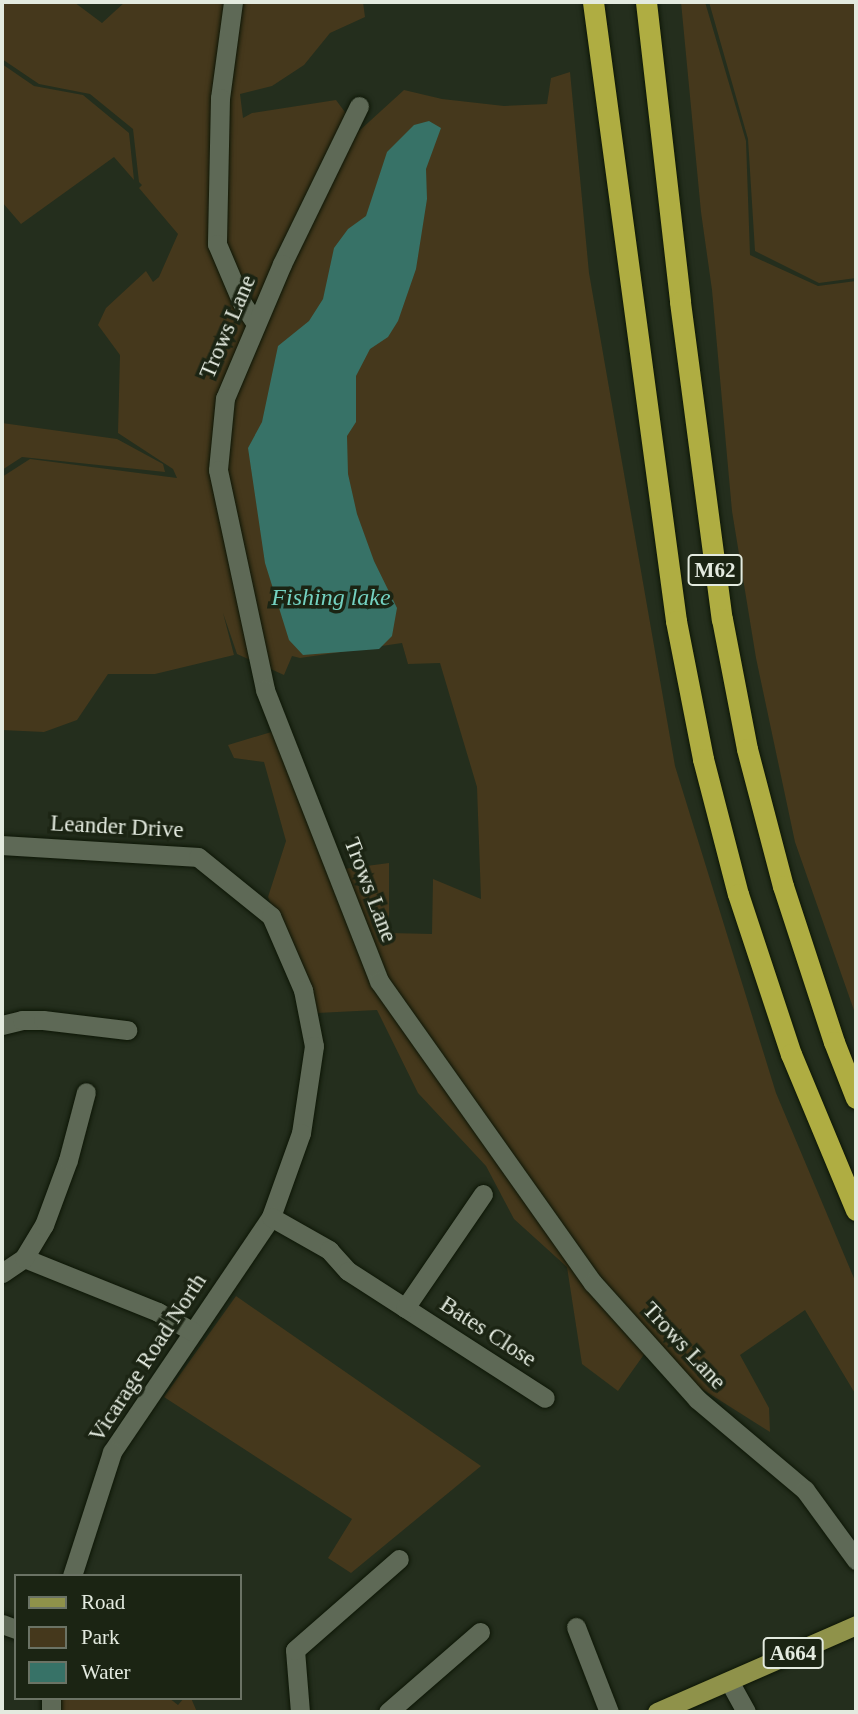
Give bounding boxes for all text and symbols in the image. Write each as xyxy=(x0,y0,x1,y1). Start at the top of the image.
street label: Trows Lane xyxy=(194,271,262,383)
road number: M62 xyxy=(687,552,743,588)
water label: Fishing lake xyxy=(271,584,391,612)
street label: Leander Drive xyxy=(50,810,184,844)
street label: Trows Lane xyxy=(337,834,403,946)
street label: Vicarage Road North xyxy=(83,1269,213,1447)
street label: Bates Close xyxy=(435,1291,541,1373)
street label: Trows Lane xyxy=(637,1296,731,1396)
legend xyxy=(14,1574,242,1700)
text: Road xyxy=(81,1590,125,1614)
text: Park xyxy=(81,1625,120,1649)
road number: A664 xyxy=(762,1636,824,1670)
text: Water xyxy=(81,1660,131,1684)

